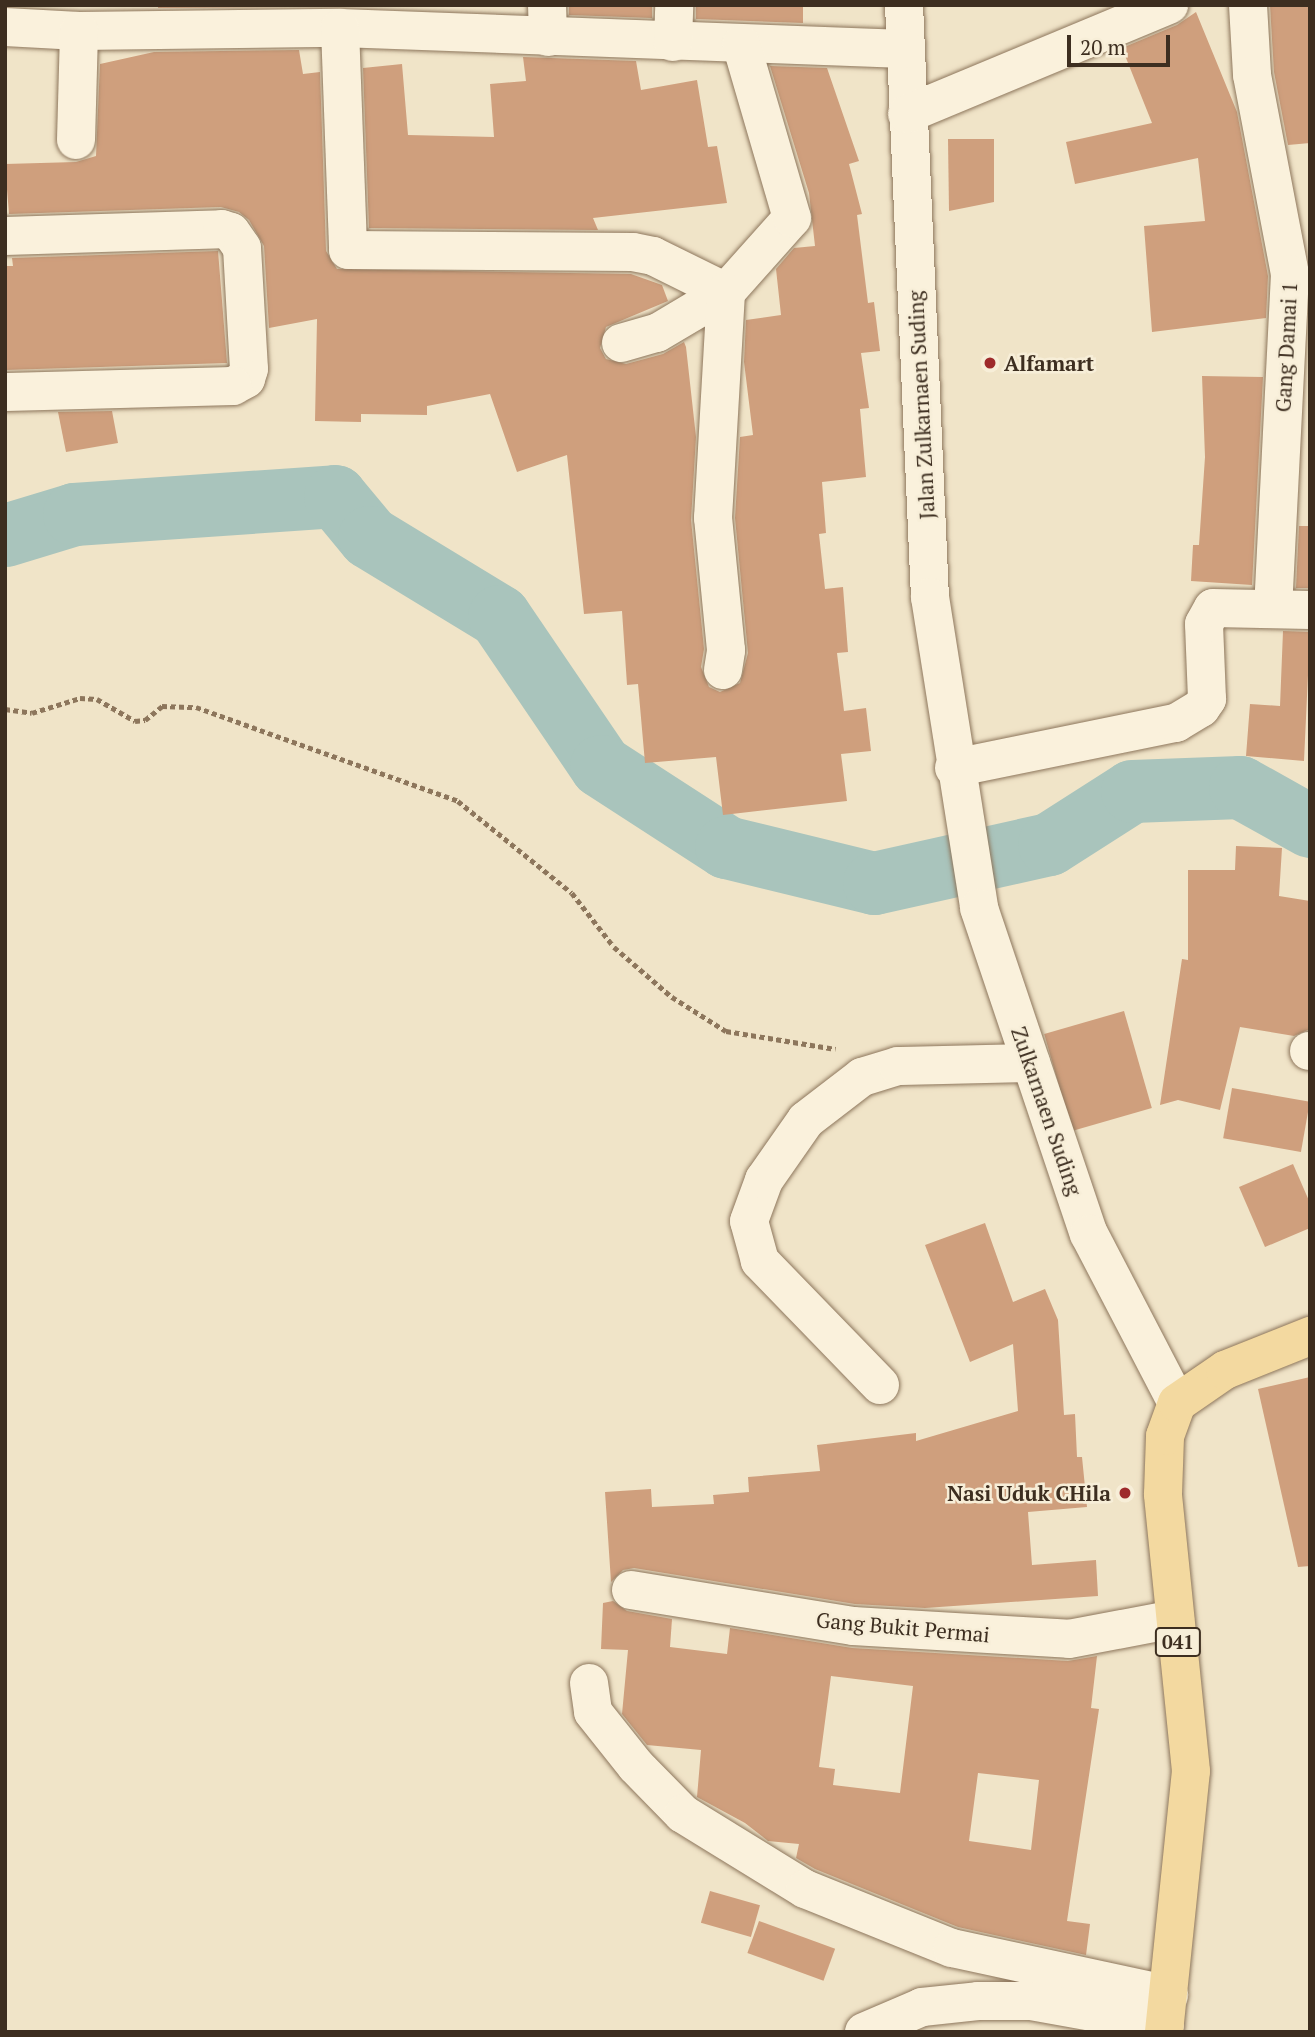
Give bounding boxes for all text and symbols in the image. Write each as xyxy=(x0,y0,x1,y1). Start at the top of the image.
scale bar xyxy=(1070,21,1173,65)
text: 20 m xyxy=(1080,33,1126,61)
street label: Gang Damai 1 xyxy=(1270,281,1302,413)
street label: Jalan Zulkarnaen Suding xyxy=(902,290,940,520)
place label: Alfamart xyxy=(1004,350,1094,376)
marker: Alfamart xyxy=(982,355,998,371)
street label: Zulkarnaen Suding xyxy=(1006,1023,1088,1199)
place label: Nasi Uduk CHila xyxy=(947,1480,1111,1506)
marker: Nasi Uduk CHila xyxy=(1117,1485,1133,1501)
street label: Gang Bukit Permai xyxy=(815,1607,991,1647)
road number: 041 xyxy=(1154,1626,1202,1658)

